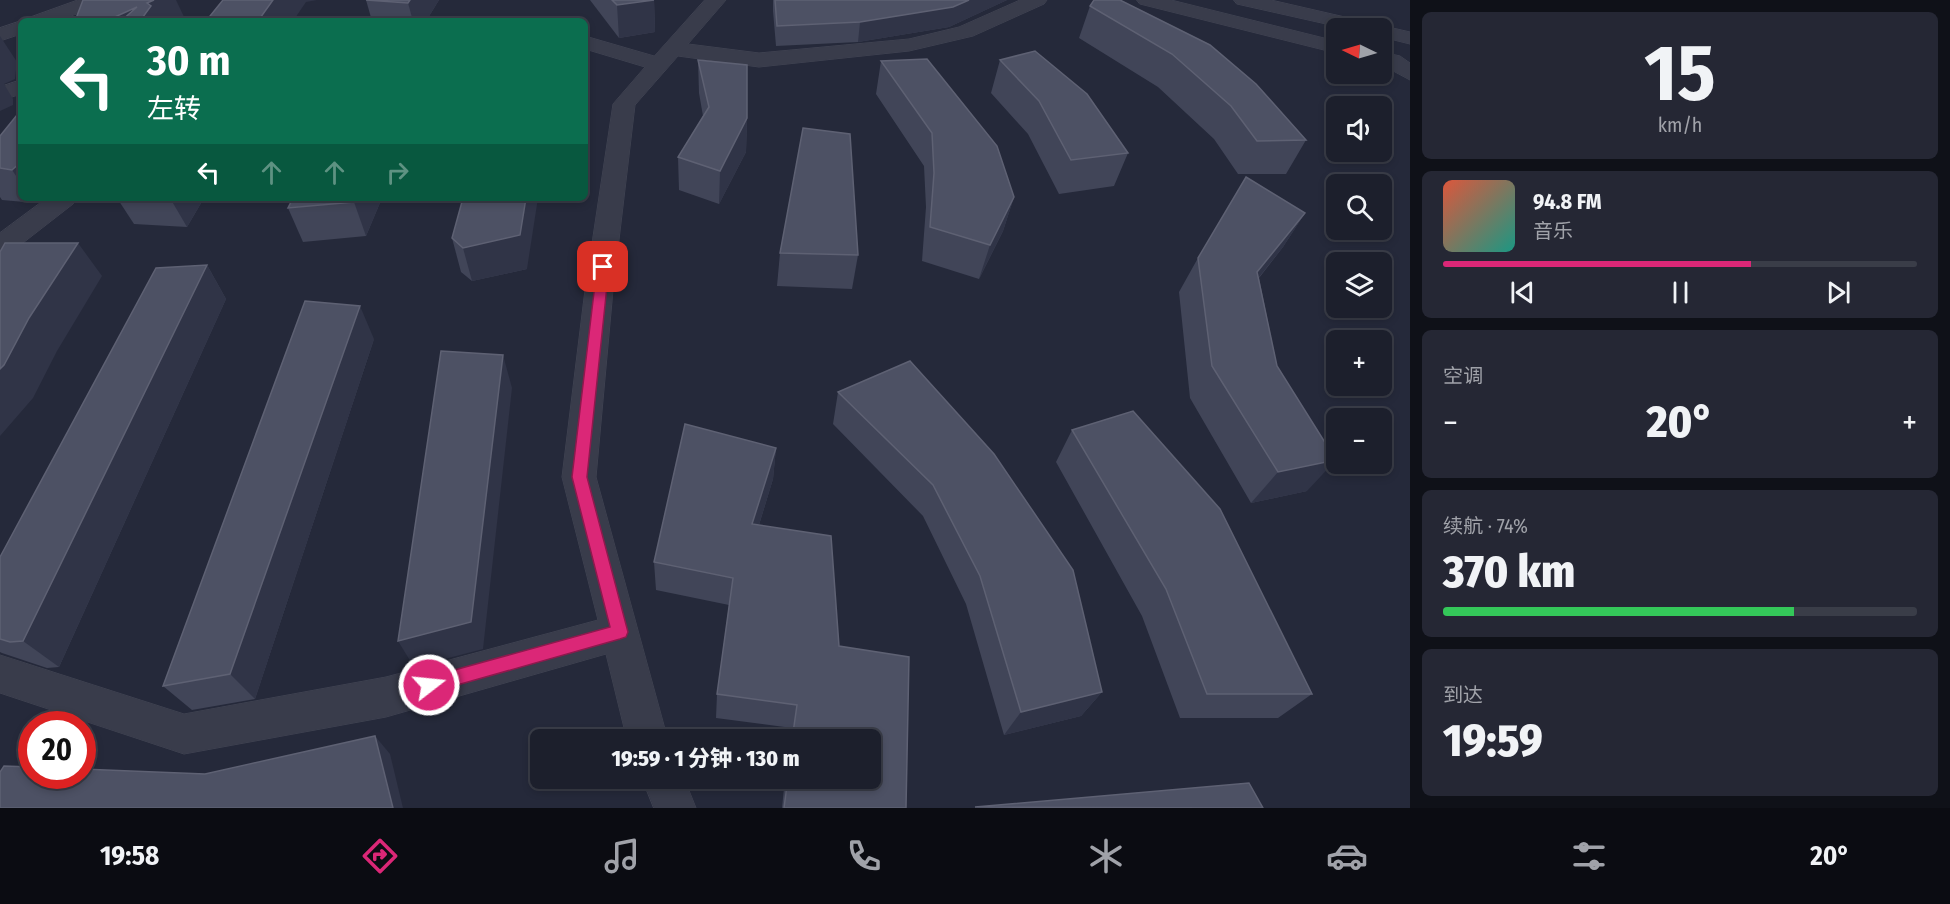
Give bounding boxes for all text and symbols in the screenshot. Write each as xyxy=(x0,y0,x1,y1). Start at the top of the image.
north arrow xyxy=(1326,18,1392,84)
map controls xyxy=(1326,18,1392,474)
text: 15 xyxy=(1644,27,1716,121)
text: 30 m xyxy=(147,36,231,86)
icon: left xyxy=(48,42,126,120)
text: 左转 xyxy=(147,93,201,125)
button: sound xyxy=(1326,96,1392,162)
text: km/h xyxy=(1658,113,1702,137)
icon: left xyxy=(192,156,225,189)
icon: ahead xyxy=(255,156,288,189)
icon: ahead xyxy=(318,156,351,189)
icon: right xyxy=(381,156,414,189)
button: search xyxy=(1326,174,1392,240)
text: 94.8 FM xyxy=(1533,188,1602,215)
text: 音乐 xyxy=(1533,219,1573,243)
pin xyxy=(577,241,628,292)
icon: arrive xyxy=(586,250,619,283)
button: layers xyxy=(1326,252,1392,318)
icon: previous xyxy=(1506,276,1539,309)
icon: pause xyxy=(1664,276,1697,309)
icon: next xyxy=(1822,276,1855,309)
button: + xyxy=(1326,330,1392,396)
text: 空调 xyxy=(1443,364,1483,388)
text: 20° xyxy=(1646,395,1713,449)
text: − xyxy=(1443,403,1458,443)
text: + xyxy=(1902,403,1917,443)
button: − xyxy=(1326,408,1392,474)
text: 续航 · 74% xyxy=(1443,514,1528,538)
text: 370 km xyxy=(1443,545,1575,599)
position arrow xyxy=(397,653,461,717)
text: 到达 xyxy=(1443,683,1483,707)
speed limit sign: 20 xyxy=(18,711,96,789)
text: 19:59 xyxy=(1443,714,1543,768)
text: 19:59 · 1 分钟 · 130 m xyxy=(612,745,799,772)
icon: directions xyxy=(359,835,401,877)
icon: music xyxy=(601,835,643,877)
icon: phone xyxy=(843,835,885,877)
icon: climate xyxy=(1085,835,1127,877)
icon: car xyxy=(1326,835,1368,877)
icon: filters xyxy=(1568,835,1610,877)
text: 19:58 xyxy=(100,840,159,872)
text: 20° xyxy=(1810,840,1850,872)

